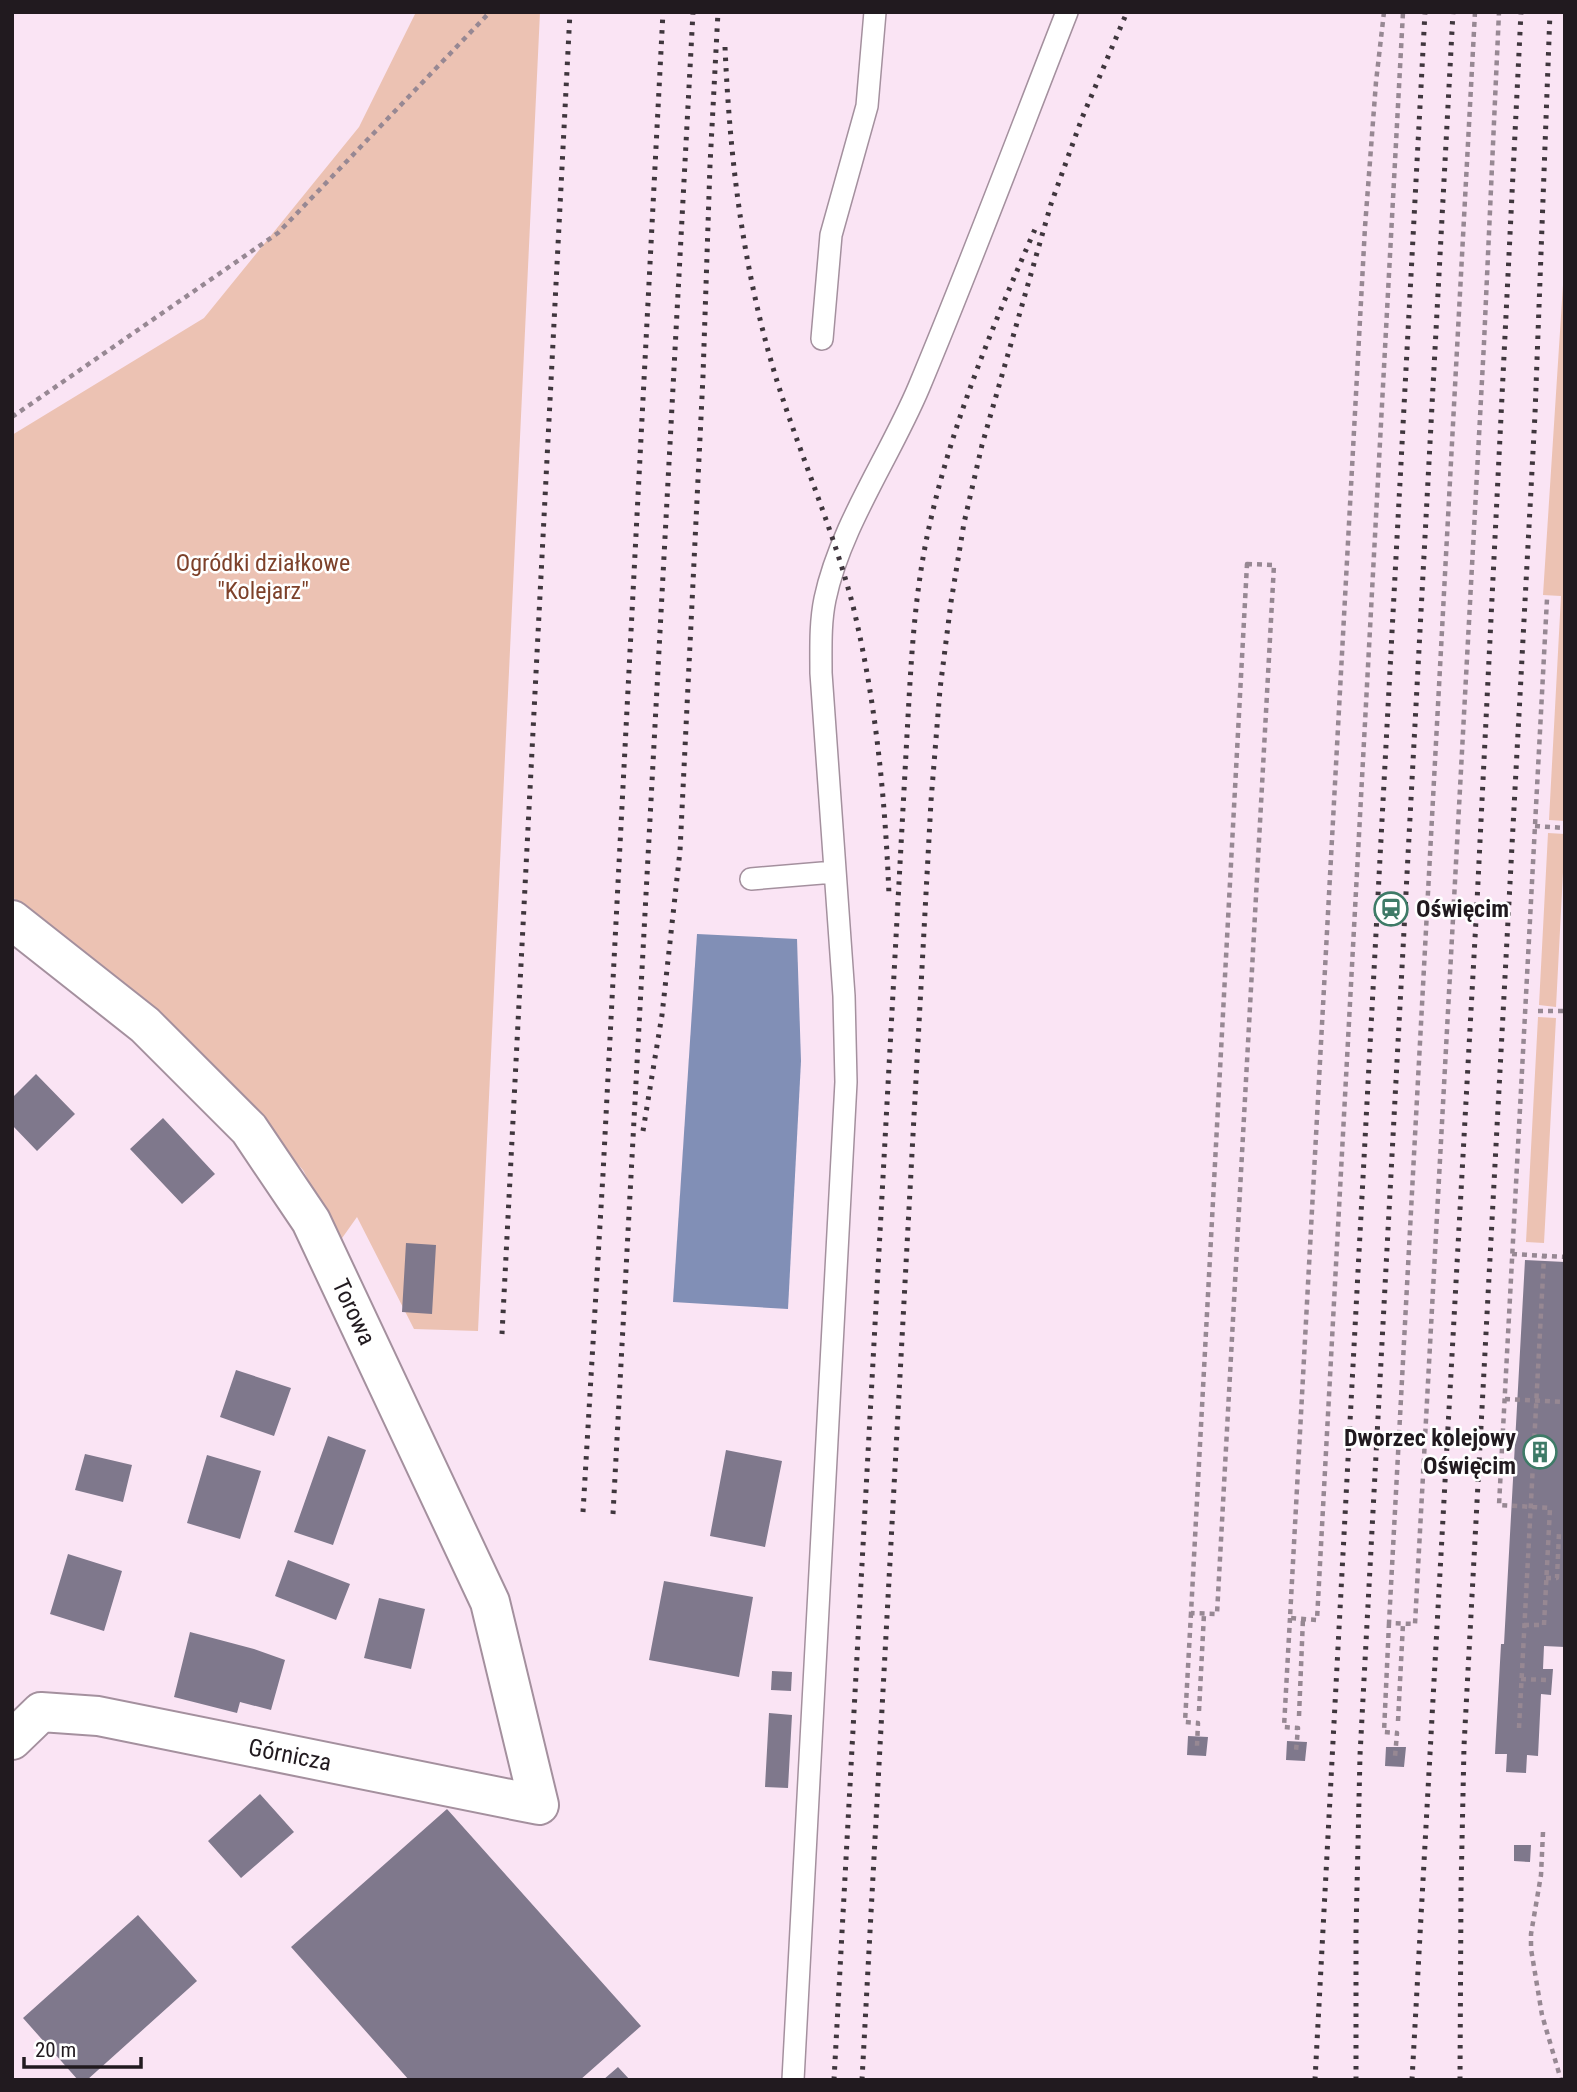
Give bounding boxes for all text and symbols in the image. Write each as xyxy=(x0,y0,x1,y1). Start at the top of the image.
park label: Ogródki działkowe "Kolejarz" xyxy=(176,549,350,605)
station icon: Oświęcim xyxy=(1372,890,1410,928)
place label: Oświęcim xyxy=(1416,895,1509,923)
street label: Torowa xyxy=(326,1275,381,1349)
place label: Dworzec kolejowy Oświęcim xyxy=(1344,1424,1516,1480)
building icon: Dworzec kolejowy Oświęcim xyxy=(1521,1433,1559,1471)
street label: Górnicza xyxy=(246,1733,334,1777)
scale bar xyxy=(24,2025,142,2070)
text: 20 m xyxy=(35,2038,76,2062)

